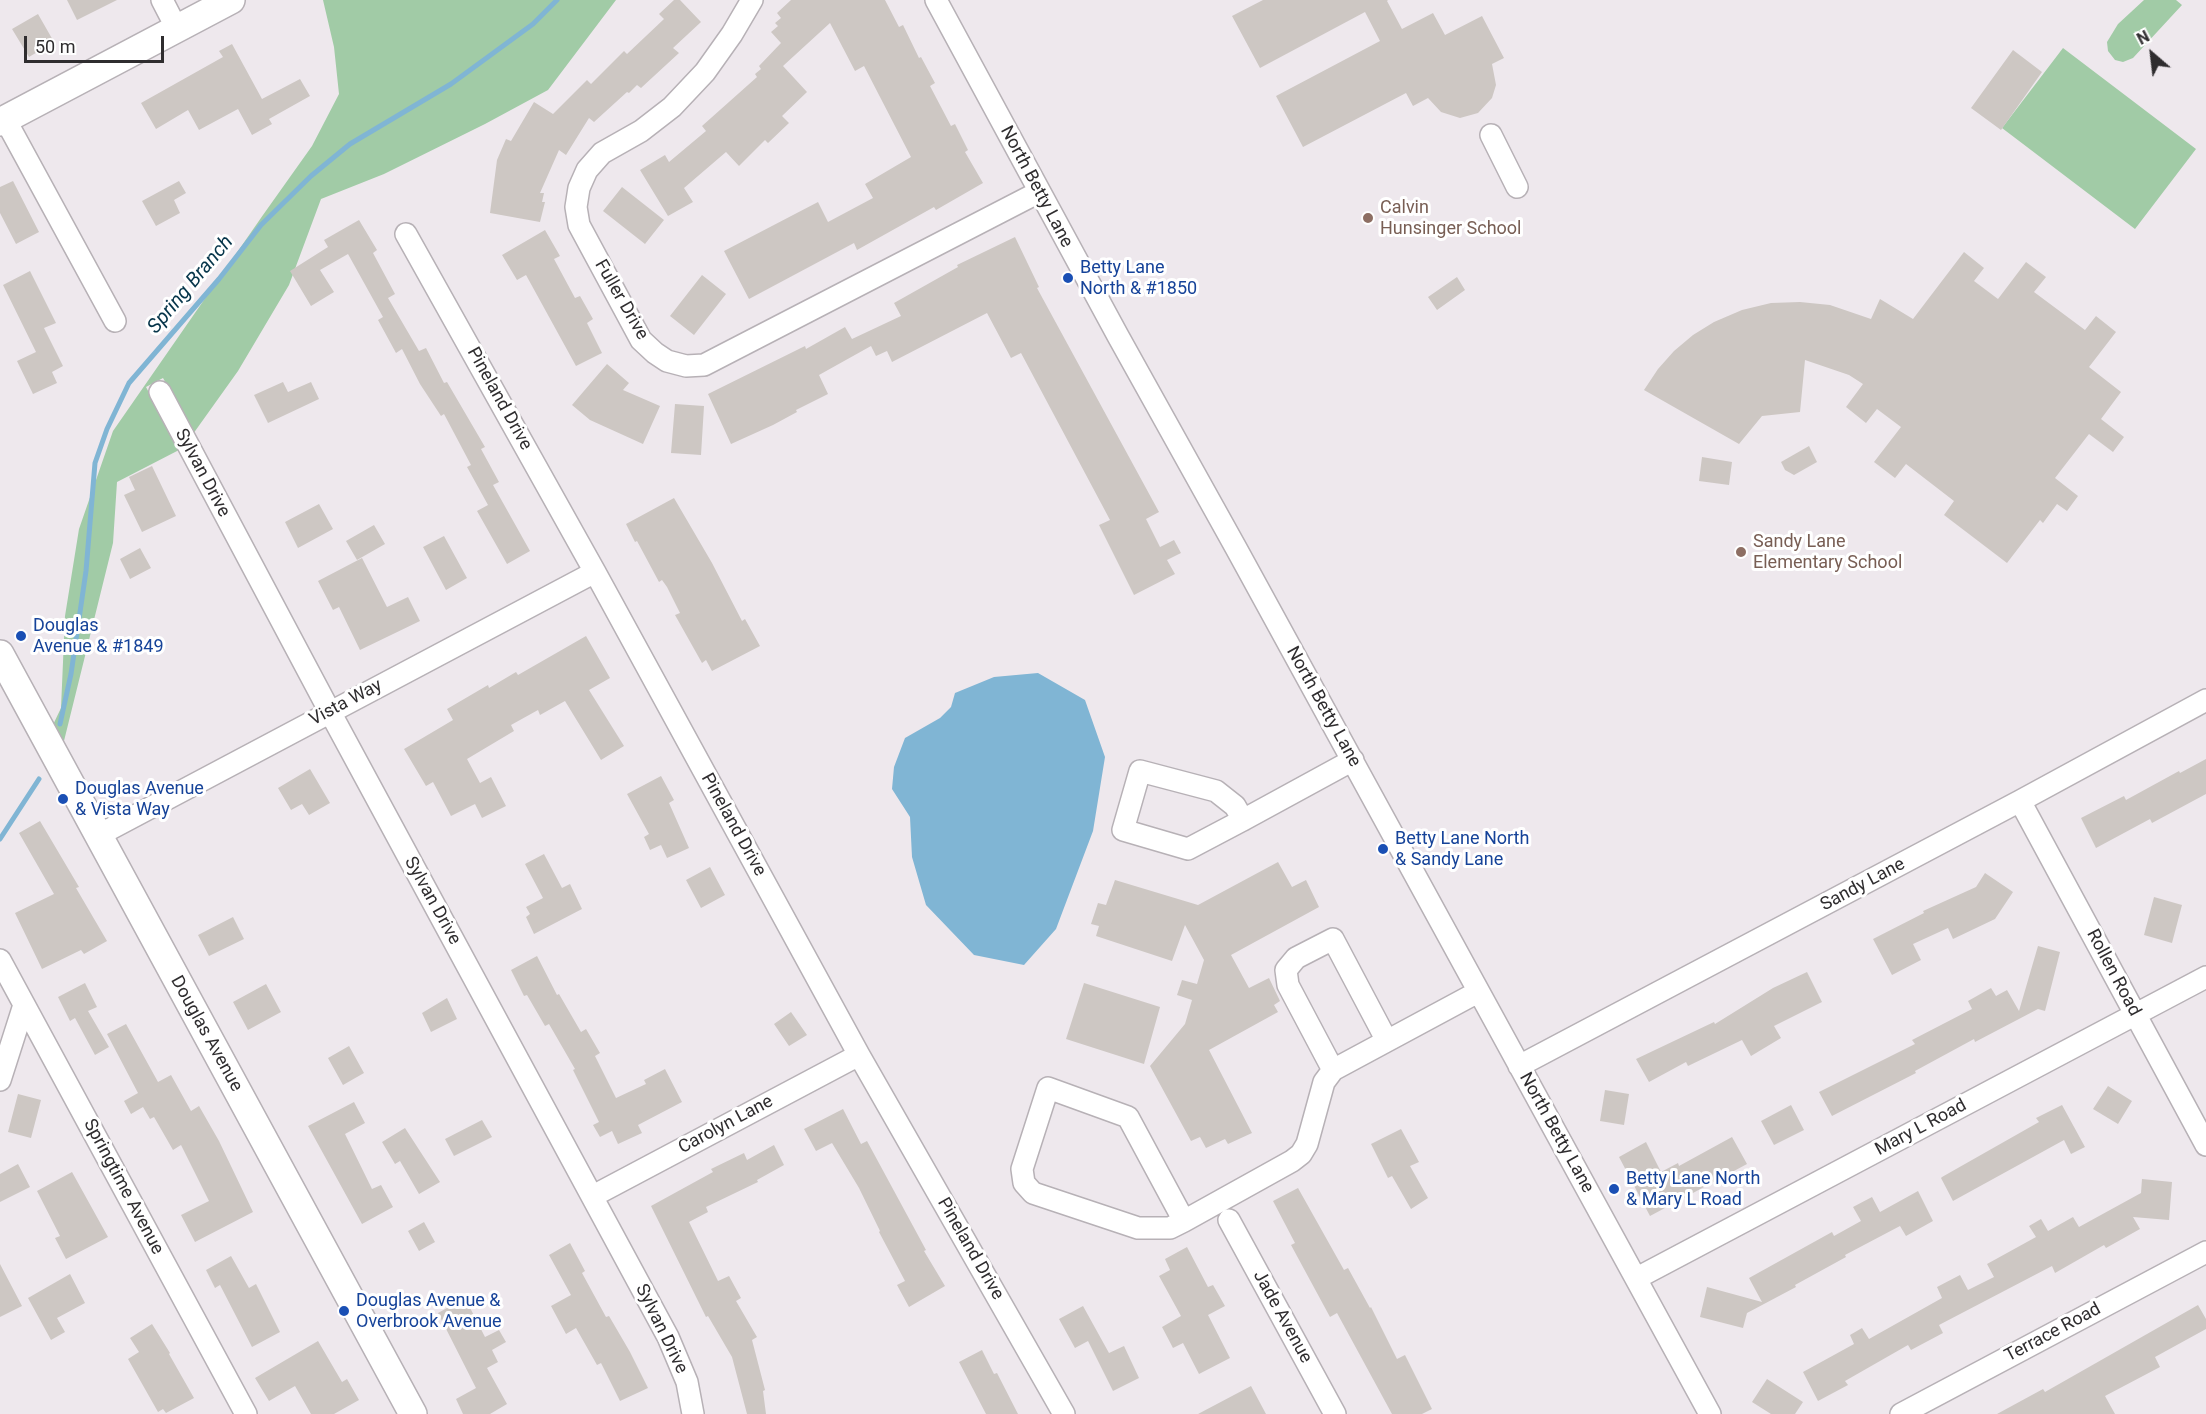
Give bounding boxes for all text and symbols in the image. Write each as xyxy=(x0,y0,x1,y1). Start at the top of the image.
scale bar xyxy=(27,24,166,62)
north arrow xyxy=(2122,24,2182,84)
text: N xyxy=(2134,27,2153,49)
text: 50 m xyxy=(35,36,75,57)
street label: North Betty Lane xyxy=(995,123,1077,251)
place label: Calvin Hunsinger School xyxy=(1380,197,1521,240)
marker: Calvin Hunsinger School xyxy=(1361,211,1375,225)
water label: Spring Branch xyxy=(143,231,239,339)
street label: Fuller Drive xyxy=(589,256,653,344)
place label: Betty Lane North & #1850 xyxy=(1080,257,1197,300)
marker: Betty Lane North & #1850 xyxy=(1061,271,1075,285)
street label: Pineland Drive xyxy=(462,344,536,454)
street label: Sylvan Drive xyxy=(170,425,234,521)
place label: Sandy Lane Elementary School xyxy=(1753,531,1902,574)
marker: Sandy Lane Elementary School xyxy=(1734,545,1748,559)
place label: Douglas Avenue & #1849 xyxy=(33,615,164,658)
marker: Douglas Avenue & #1849 xyxy=(14,629,28,643)
street label: North Betty Lane xyxy=(1281,643,1365,771)
street label: Vista Way xyxy=(306,675,386,731)
street label: Pineland Drive xyxy=(696,770,770,880)
place label: Douglas Avenue & Vista Way xyxy=(75,778,204,820)
marker: Douglas Avenue & Vista Way xyxy=(56,792,70,806)
place label: Betty Lane North & Sandy Lane xyxy=(1395,828,1529,870)
marker: Betty Lane North & Sandy Lane xyxy=(1376,842,1390,856)
street label: Sylvan Drive xyxy=(399,853,465,949)
street label: Sandy Lane xyxy=(1817,854,1909,916)
street label: Rollen Road xyxy=(2081,926,2145,1020)
street label: Douglas Avenue xyxy=(165,972,247,1096)
street label: North Betty Lane xyxy=(1514,1069,1598,1197)
street label: Carolyn Lane xyxy=(675,1091,777,1159)
street label: Mary L Road xyxy=(1872,1095,1970,1161)
street label: Springtime Avenue xyxy=(78,1116,168,1258)
place label: Betty Lane North & Mary L Road xyxy=(1626,1168,1760,1210)
marker: Betty Lane North & Mary L Road xyxy=(1607,1182,1621,1196)
street label: Pineland Drive xyxy=(932,1194,1008,1304)
street label: Jade Avenue xyxy=(1248,1267,1316,1367)
street label: Sylvan Drive xyxy=(630,1281,692,1377)
place label: Douglas Avenue & Overbrook Avenue xyxy=(356,1290,502,1332)
street label: Terrace Road xyxy=(2001,1299,2105,1367)
marker: Douglas Avenue & Overbrook Avenue xyxy=(337,1304,351,1318)

